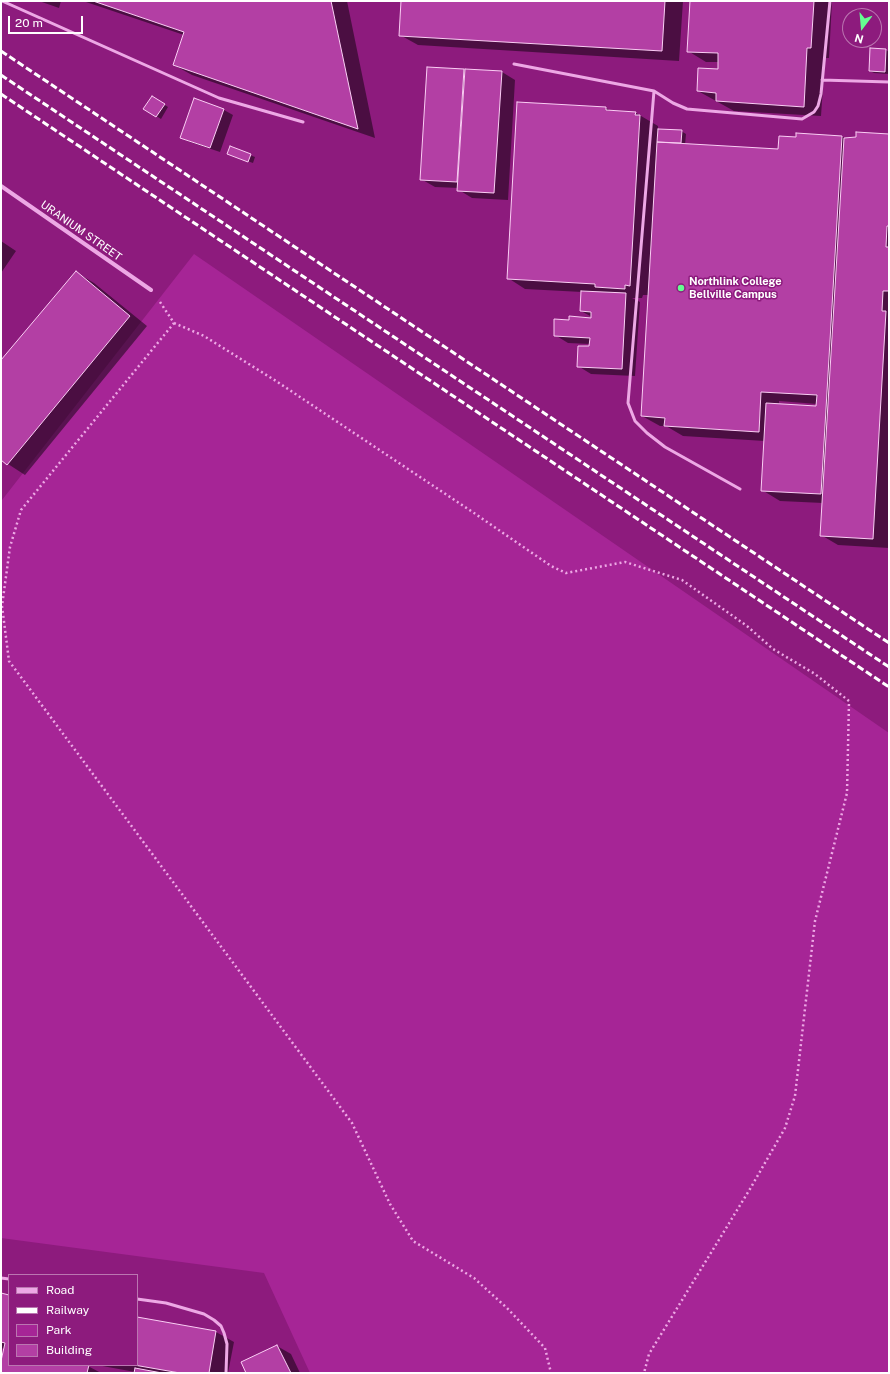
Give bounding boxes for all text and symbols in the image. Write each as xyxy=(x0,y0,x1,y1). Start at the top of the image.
scale bar xyxy=(10,8,85,34)
north arrow xyxy=(842,8,882,48)
text: 20 m xyxy=(15,16,43,30)
text: N xyxy=(853,32,865,46)
street label: URANIUM STREET xyxy=(38,198,124,264)
place label: Northlink College Bellville Campus xyxy=(689,275,782,301)
marker: Northlink College Bellville Campus xyxy=(676,283,686,293)
legend xyxy=(8,1274,138,1366)
text: Road xyxy=(46,1283,74,1297)
text: Railway xyxy=(46,1303,89,1317)
text: Park xyxy=(46,1323,72,1337)
text: Building xyxy=(46,1343,92,1357)

